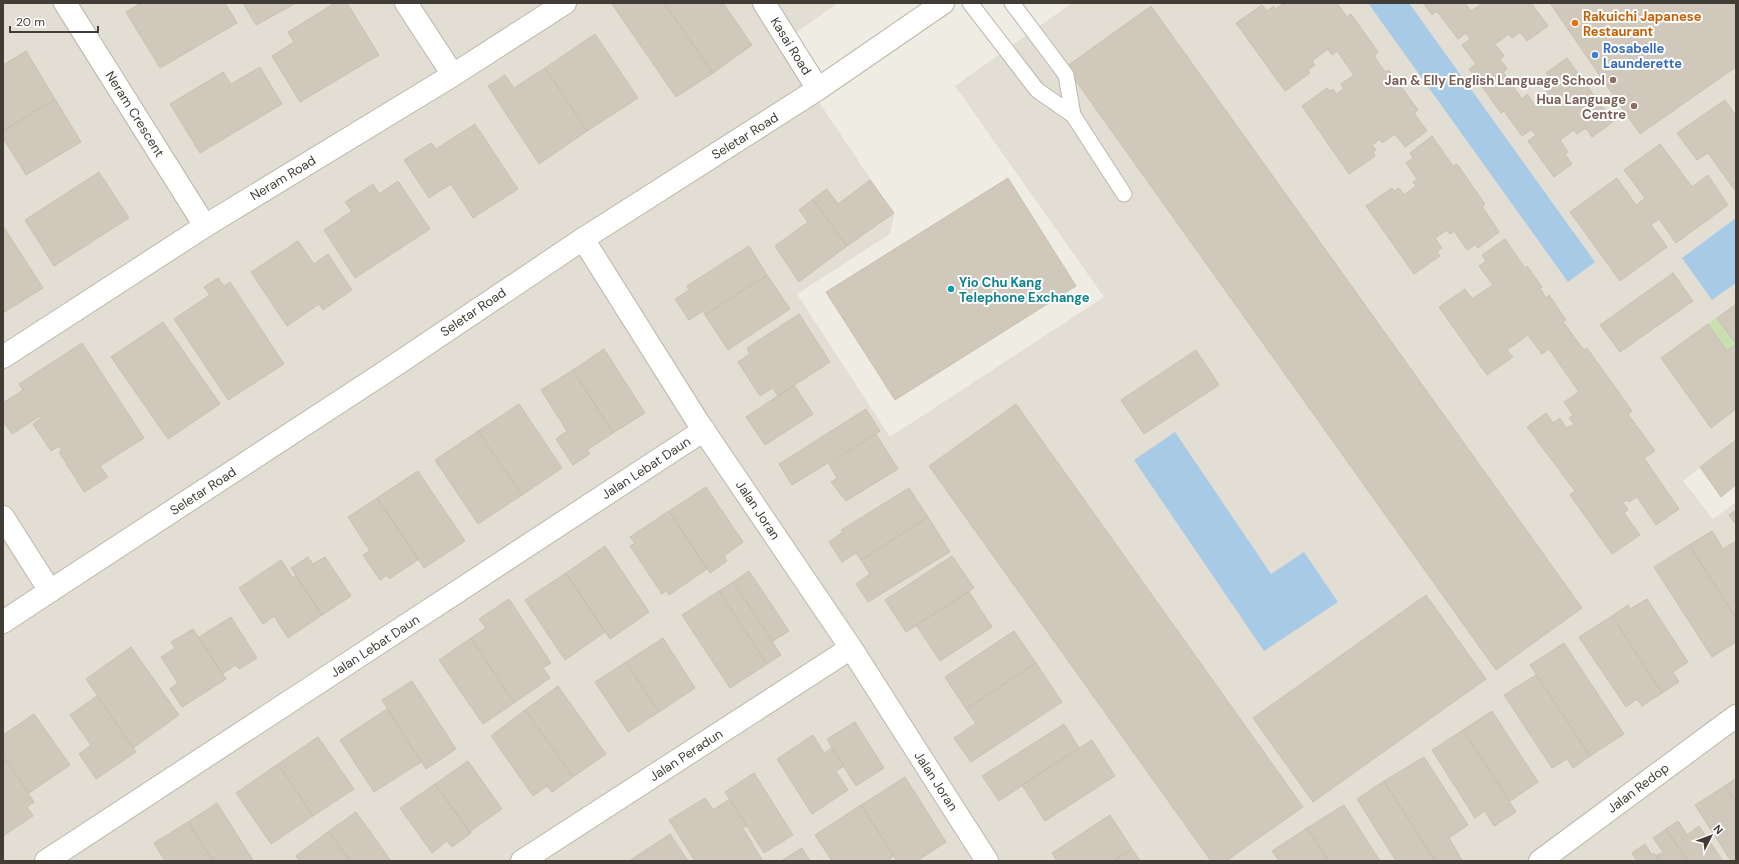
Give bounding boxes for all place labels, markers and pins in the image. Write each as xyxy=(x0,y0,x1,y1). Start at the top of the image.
place label: Rakuichi Japanese Restaurant xyxy=(1583,8,1702,40)
marker: Rakuichi Japanese Restaurant xyxy=(1570,18,1580,28)
place label: Rosabelle Launderette xyxy=(1603,40,1682,72)
marker: Rosabelle Launderette xyxy=(1590,50,1600,60)
place label: Jan & Elly English Language School xyxy=(1385,72,1605,89)
marker: Jan & Elly English Language School xyxy=(1608,75,1618,85)
place label: Hua Language Centre xyxy=(1536,91,1626,123)
marker: Hua Language Centre xyxy=(1629,101,1639,111)
place label: Yio Chu Kang Telephone Exchange xyxy=(959,274,1090,306)
marker: Yio Chu Kang Telephone Exchange xyxy=(946,284,956,294)

